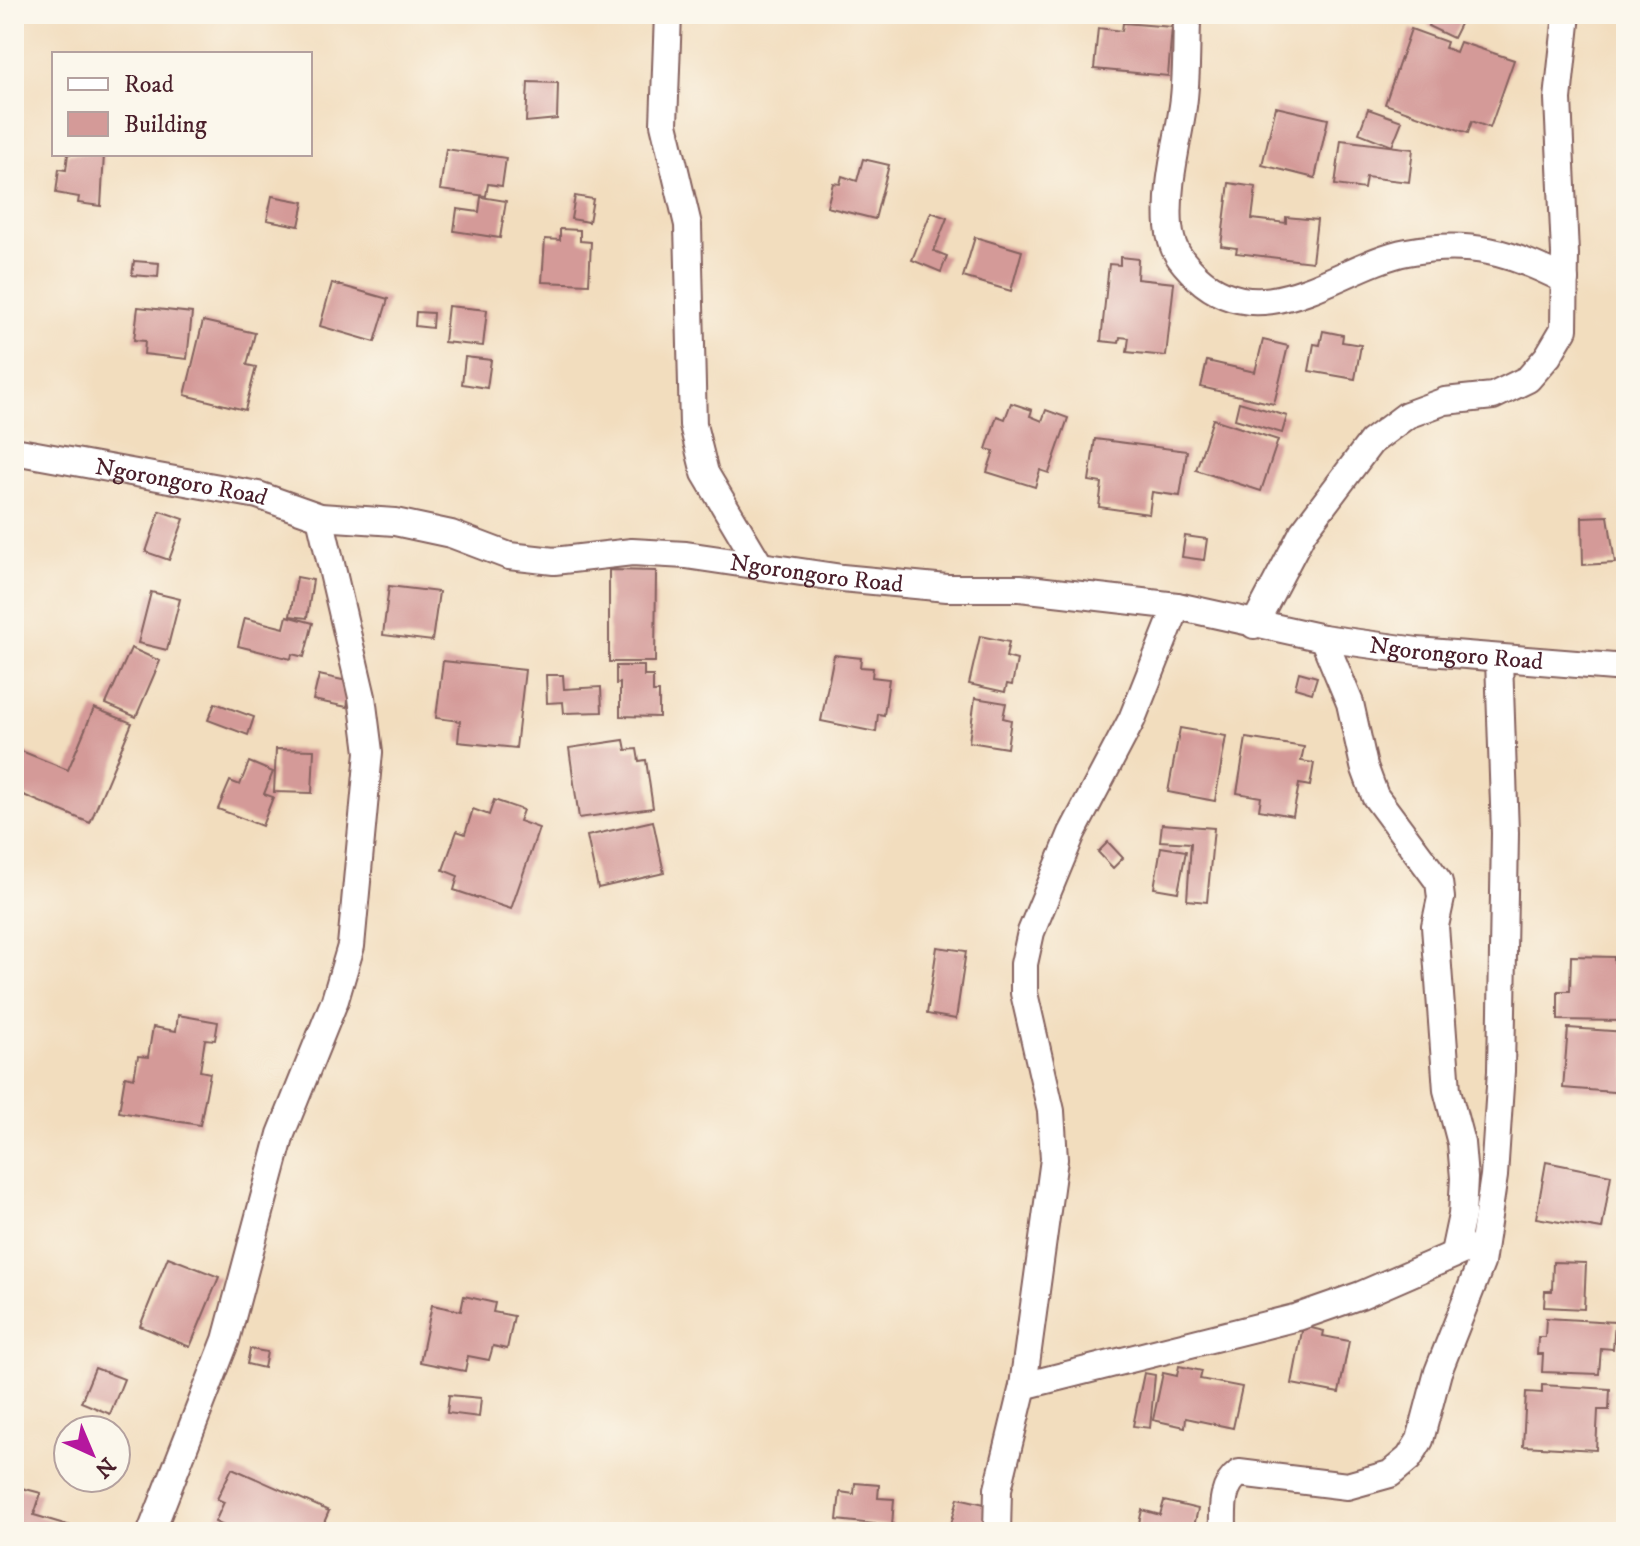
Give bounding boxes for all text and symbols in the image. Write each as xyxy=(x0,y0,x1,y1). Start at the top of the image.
legend xyxy=(52,52,312,156)
text: Road xyxy=(124,70,174,100)
text: Building xyxy=(124,110,207,140)
street label: Ngorongoro Road xyxy=(93,452,271,513)
street label: Ngorongoro Road xyxy=(728,548,905,600)
street label: Ngorongoro Road xyxy=(1367,631,1544,677)
north arrow xyxy=(52,1414,132,1494)
text: N xyxy=(89,1451,121,1483)

